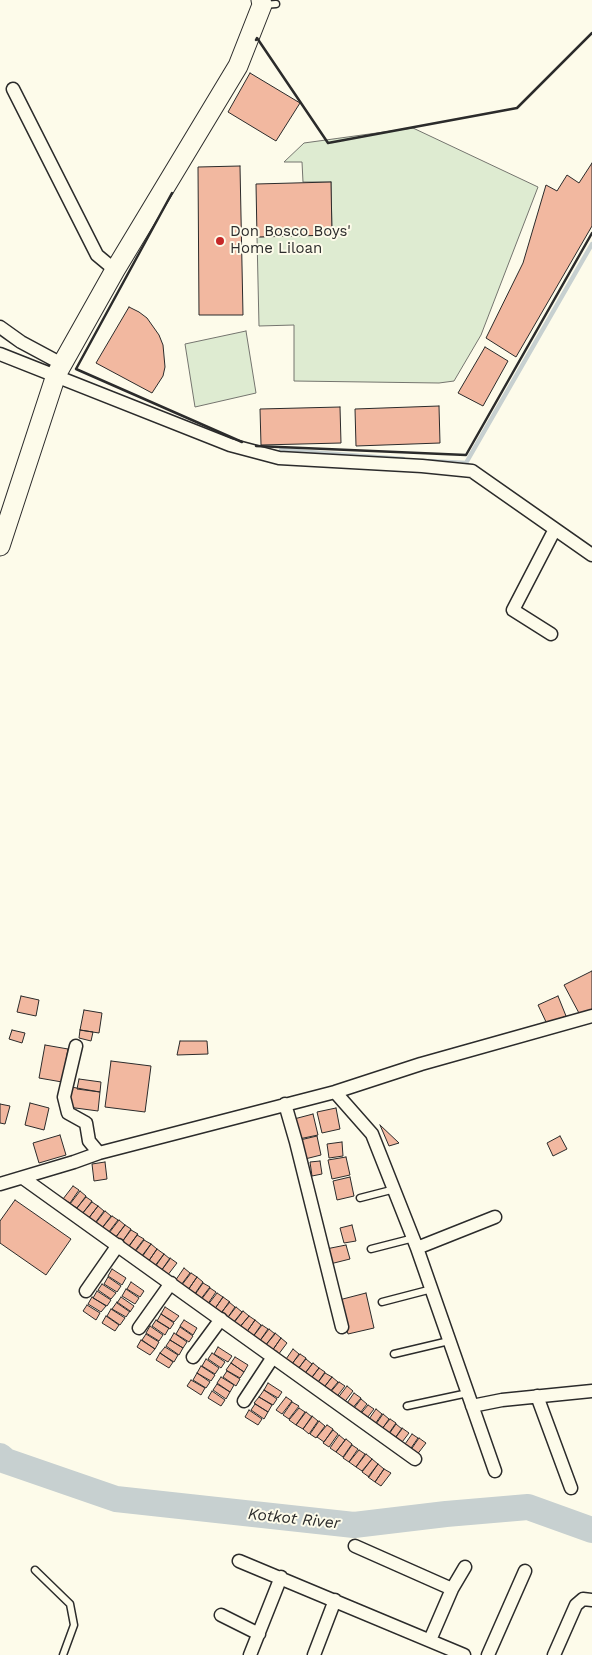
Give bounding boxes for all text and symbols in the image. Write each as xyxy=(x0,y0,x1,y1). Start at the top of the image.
place label: Don Bosco Boys' Home Liloan xyxy=(230,223,351,258)
marker: Don Bosco Boys' Home Liloan xyxy=(214,235,226,247)
water label: Kotkot River xyxy=(247,1505,341,1533)

